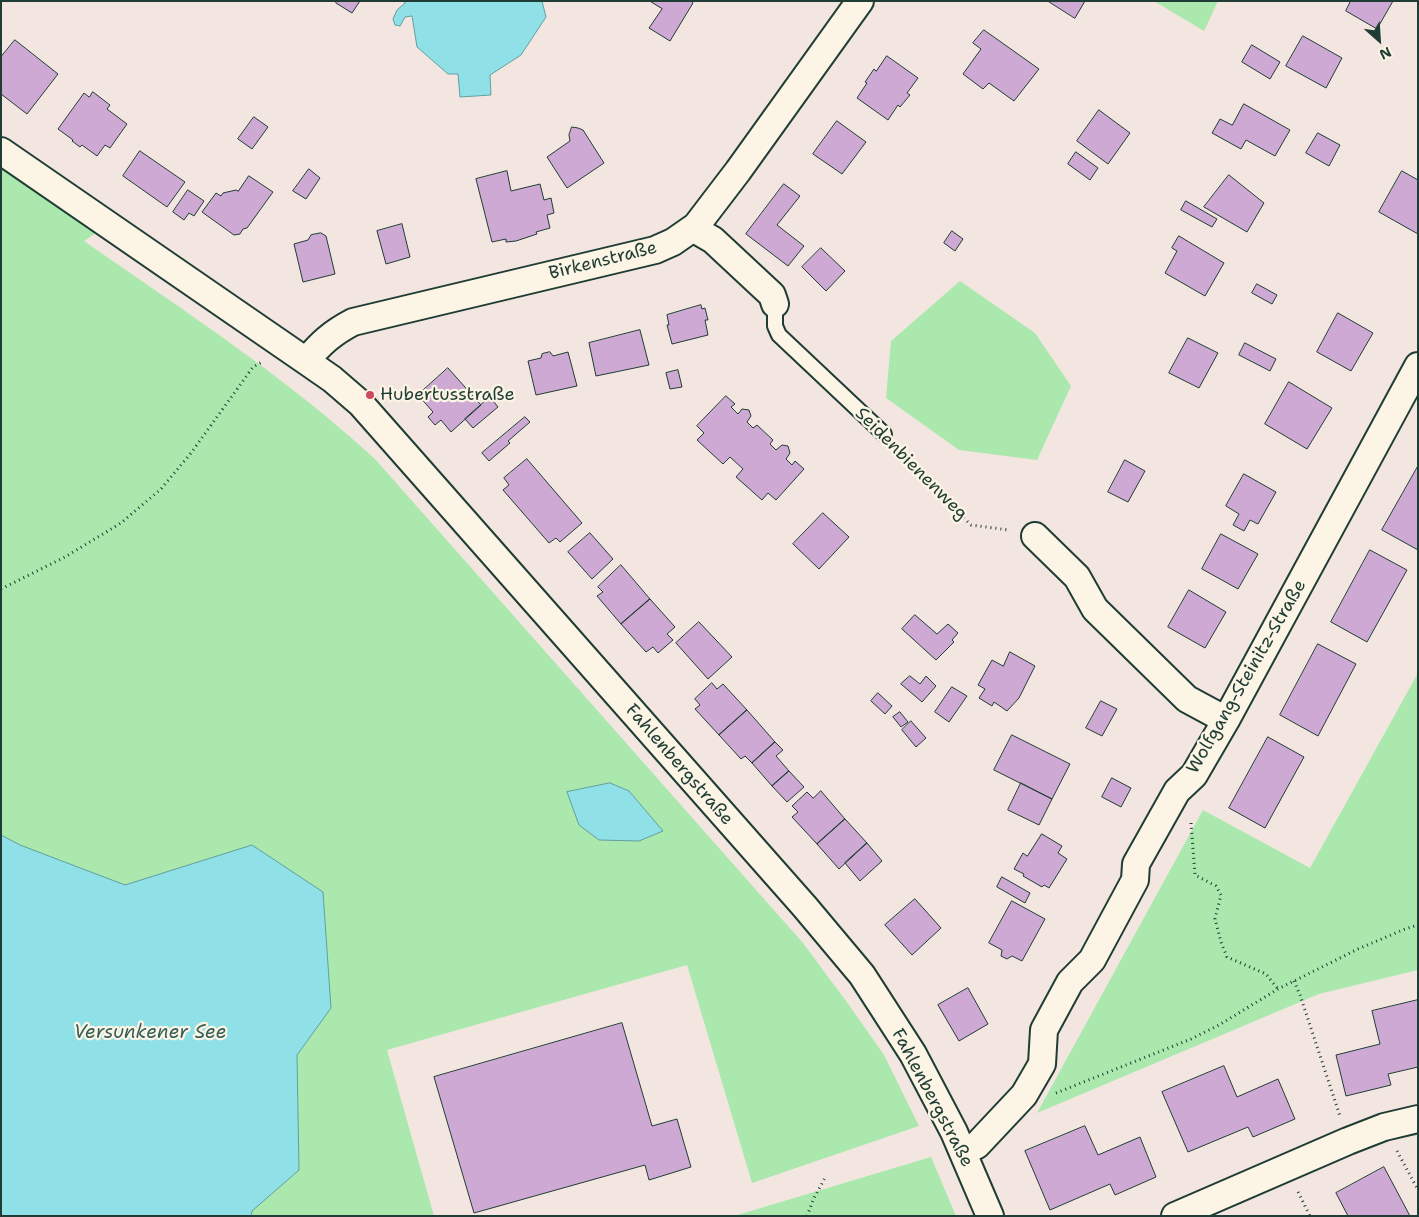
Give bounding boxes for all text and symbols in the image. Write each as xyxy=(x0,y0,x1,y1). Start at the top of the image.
north arrow xyxy=(1354,15,1404,65)
text: N xyxy=(1377,43,1395,64)
street label: Birkenstraße xyxy=(547,237,659,285)
place label: Hubertusstraße xyxy=(380,384,515,406)
marker: Hubertusstraße xyxy=(364,389,376,401)
street label: Seidenbienenweg xyxy=(850,403,972,525)
street label: Wolfgang-Steinitz-Straße xyxy=(1183,576,1311,778)
street label: Fahlenbergstraße xyxy=(621,700,737,830)
water label: Versunkener See xyxy=(74,1022,226,1044)
street label: Fahlenbergstraße xyxy=(886,1025,978,1171)

